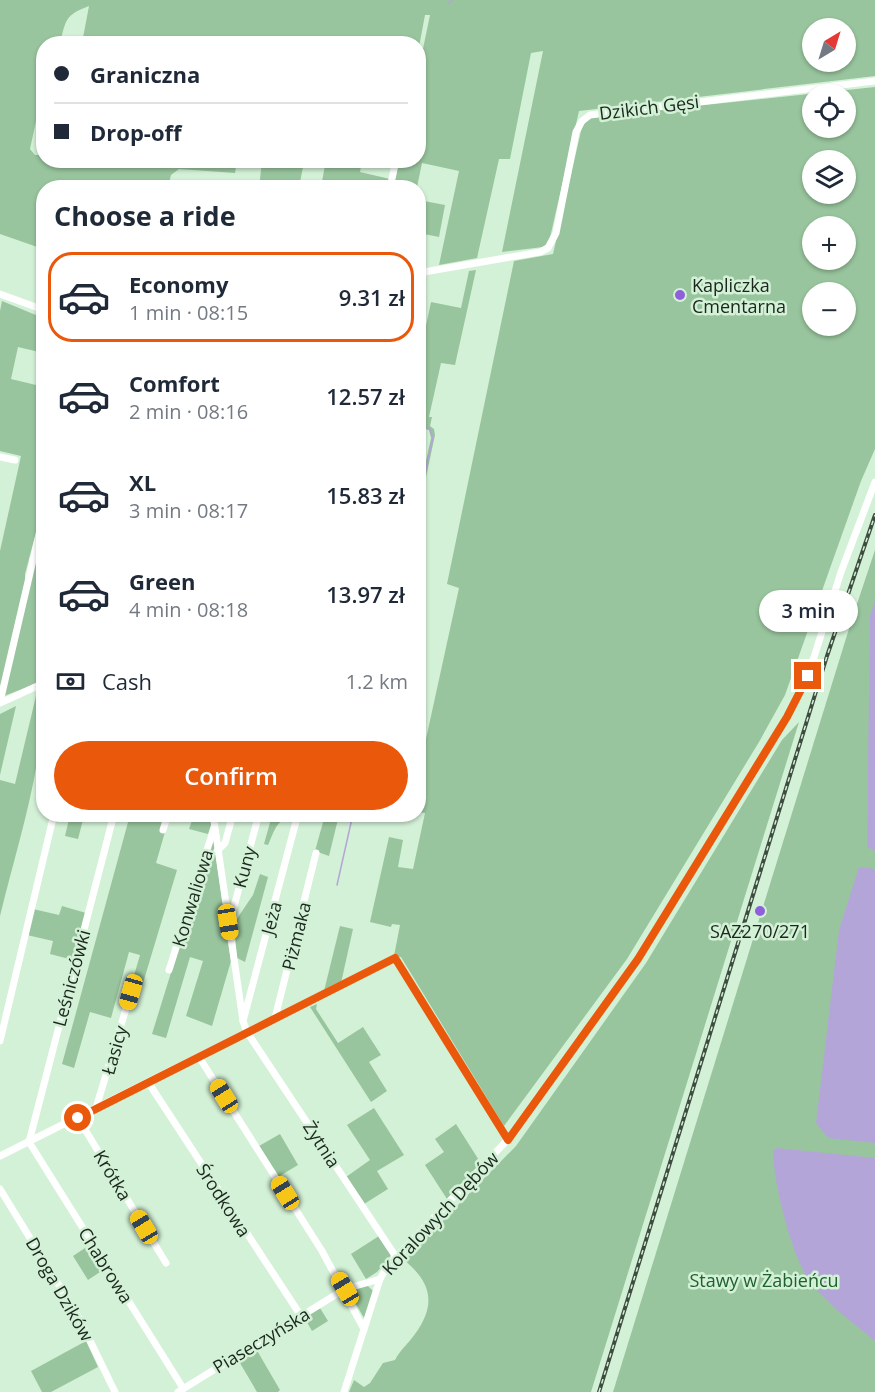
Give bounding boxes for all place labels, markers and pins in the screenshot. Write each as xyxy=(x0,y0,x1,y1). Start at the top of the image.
place label: Kapliczka Cmentarna xyxy=(692,273,786,318)
marker: Kapliczka Cmentarna xyxy=(673,288,687,302)
marker: SAZ270/271 xyxy=(753,904,767,918)
place label: SAZ270/271 xyxy=(710,919,810,943)

